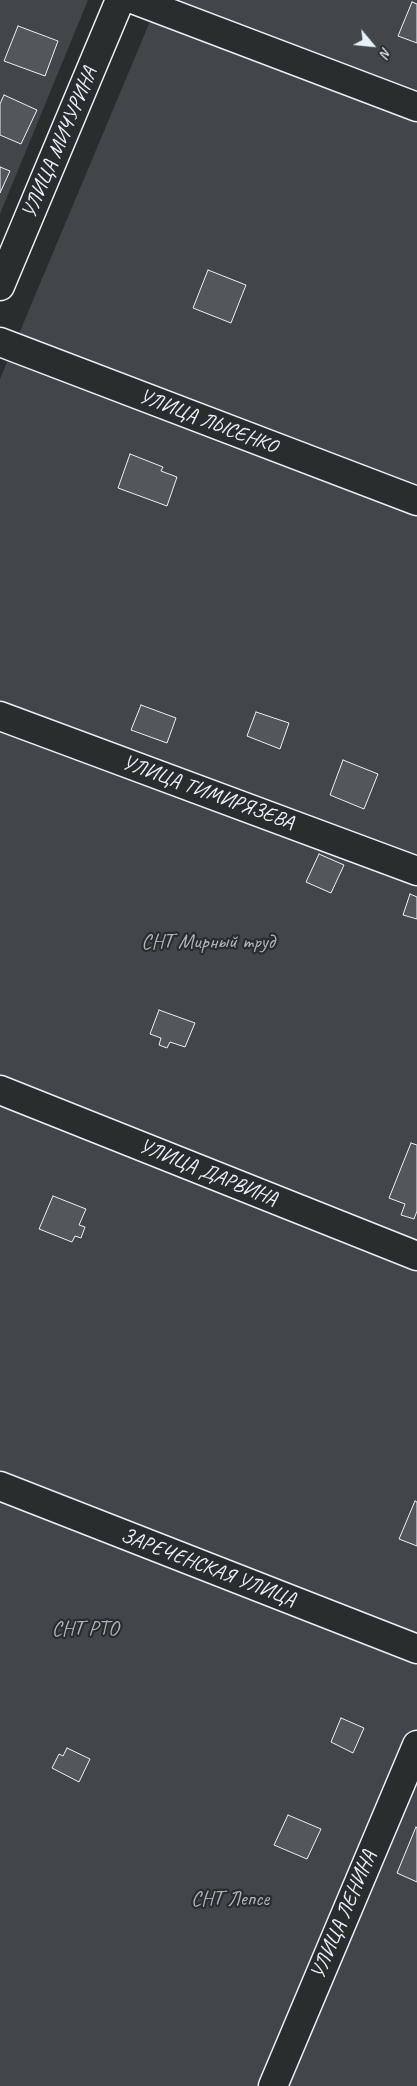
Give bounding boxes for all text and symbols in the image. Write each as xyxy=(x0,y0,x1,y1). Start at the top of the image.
north arrow xyxy=(347,20,397,70)
text: N xyxy=(376,44,395,60)
street label: УЛИЦА МИЧУРИНА xyxy=(17,64,103,222)
street label: УЛИЦА ЛЫСЕНКО xyxy=(135,384,281,460)
street label: УЛИЦА ТИМИРЯЗЕВА xyxy=(119,750,297,836)
park label: СНТ Мирный труд xyxy=(141,929,275,955)
street label: УЛИЦА ДАРВИНА xyxy=(135,1134,281,1212)
street label: ЗАРЕЧЕНСКАЯ УЛИЦА xyxy=(117,1523,299,1613)
park label: СНТ РТО xyxy=(52,1616,118,1642)
street label: УЛИЦА ЛЕНИНА xyxy=(306,1847,382,1983)
park label: СНТ Лепсе xyxy=(191,1886,269,1912)

